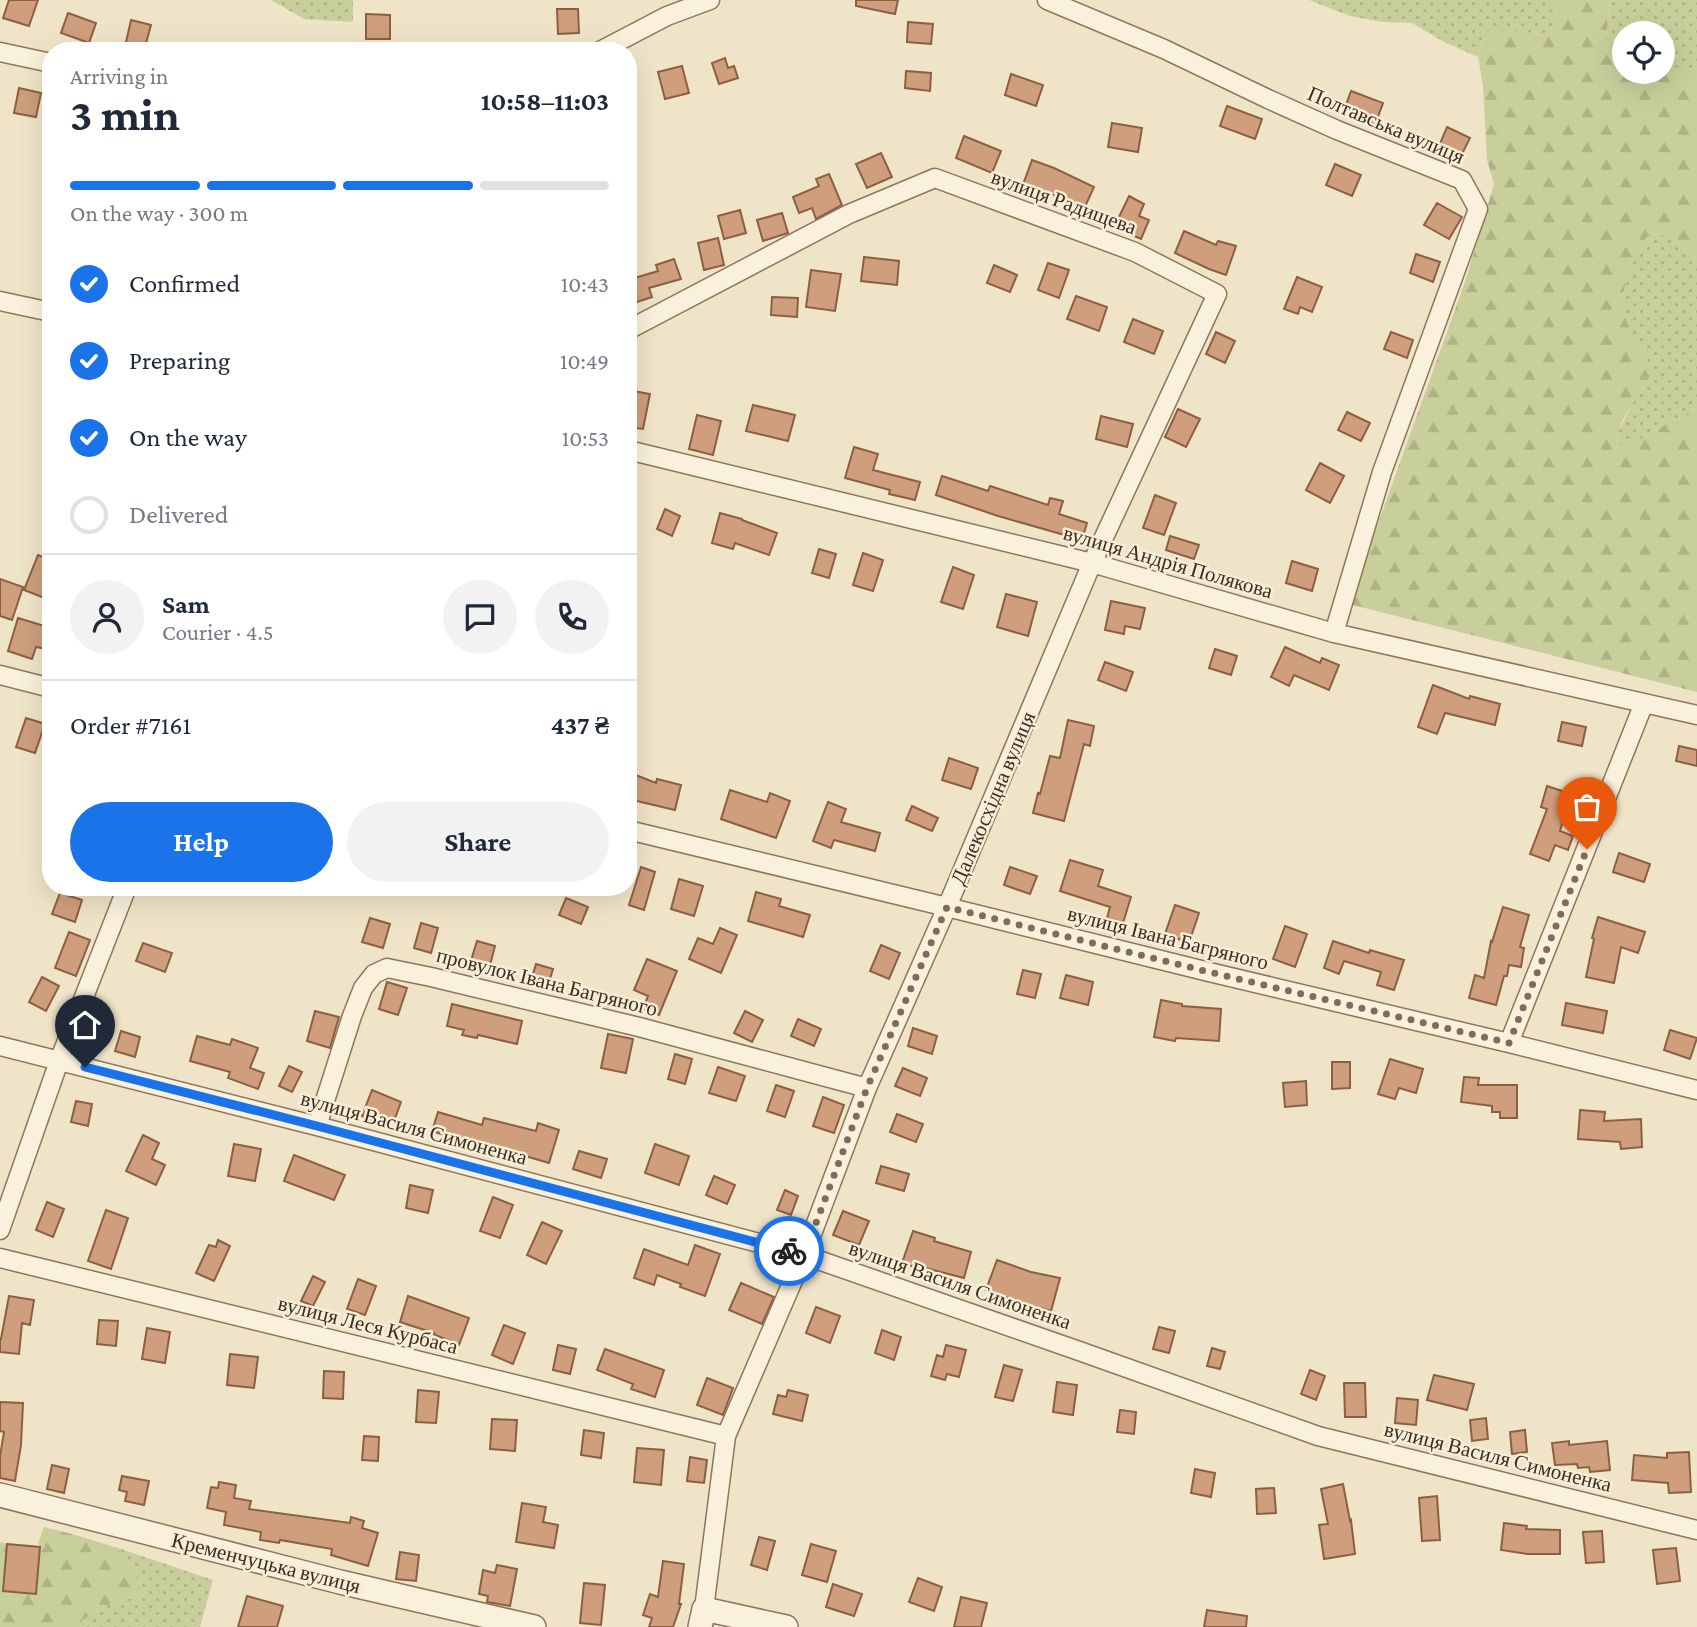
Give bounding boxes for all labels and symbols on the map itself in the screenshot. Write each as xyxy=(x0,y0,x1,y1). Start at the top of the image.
street label: Полтавська вулиця xyxy=(1304,81,1468,169)
street label: вулиця Радищева xyxy=(988,165,1140,240)
street label: вулиця Андрія Полякова xyxy=(1061,521,1276,604)
street label: Далекосхідна вулиця xyxy=(946,708,1040,888)
pin xyxy=(1557,777,1617,849)
street label: вулиця Івана Багряного xyxy=(1065,901,1271,975)
street label: провулок Івана Багряного xyxy=(434,943,660,1021)
pin xyxy=(55,995,115,1067)
street label: вулиця Василя Симоненка xyxy=(298,1086,530,1170)
courier xyxy=(754,1216,824,1286)
street label: вулиця Василя Симоненка xyxy=(846,1236,1075,1335)
street label: вулиця Леся Курбаса xyxy=(276,1291,461,1359)
street label: вулиця Василя Симоненка xyxy=(1382,1417,1615,1497)
street label: Кременчуцька вулиця xyxy=(169,1528,363,1598)

